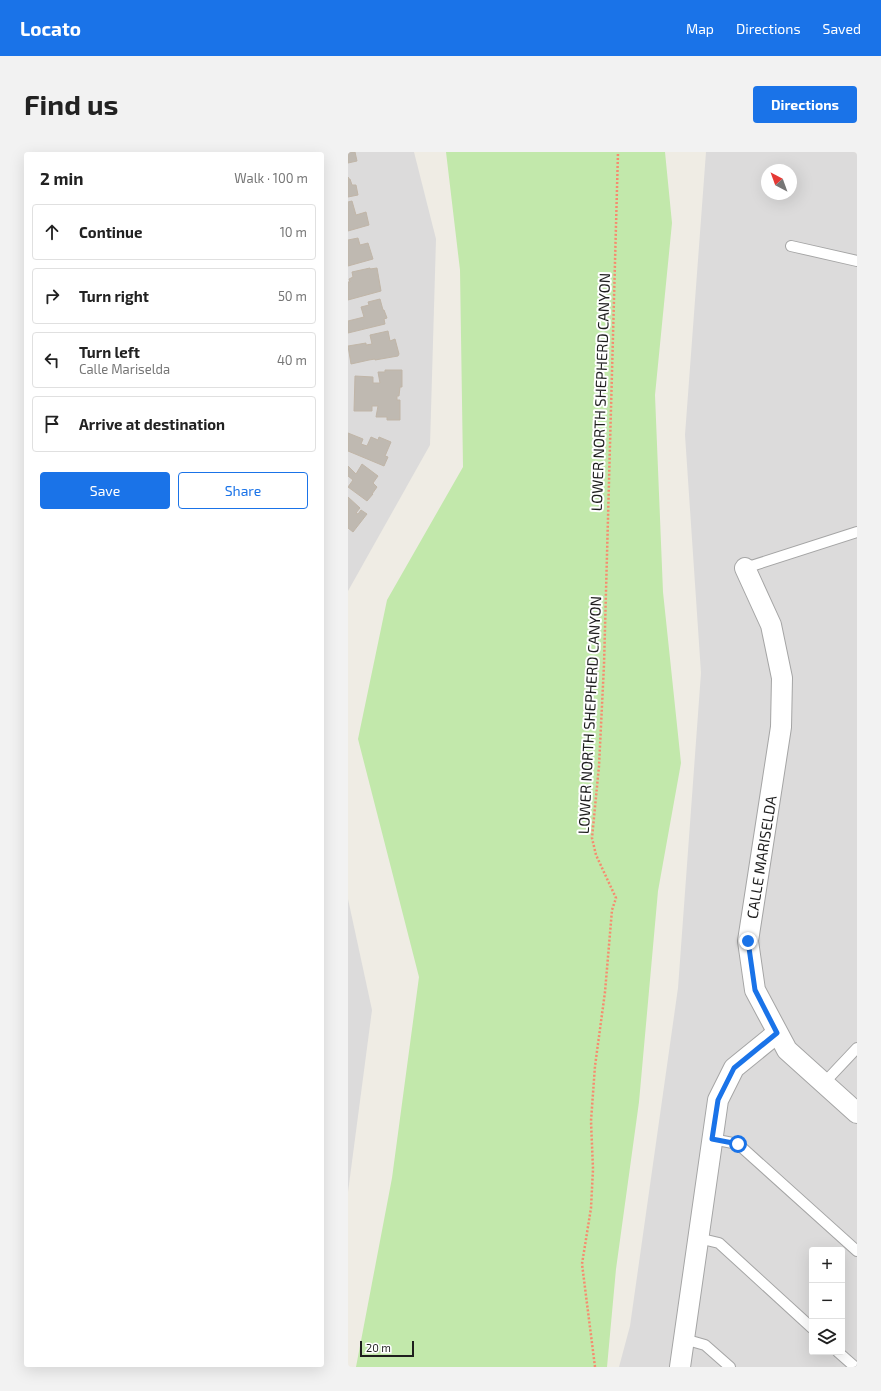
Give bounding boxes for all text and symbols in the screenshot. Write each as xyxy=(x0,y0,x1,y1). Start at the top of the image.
text: Locato xyxy=(20,17,81,40)
text: Map xyxy=(686,20,714,37)
text: Directions xyxy=(736,20,801,37)
text: Saved xyxy=(823,20,861,37)
button: Directions xyxy=(753,86,857,123)
text: Find us xyxy=(24,87,118,121)
north arrow xyxy=(761,164,797,200)
text: 2 min xyxy=(40,168,83,188)
text: Walk · 100 m xyxy=(234,170,308,186)
icon: ahead xyxy=(41,221,63,243)
text: Continue xyxy=(79,223,142,241)
text: 10 m xyxy=(280,224,307,240)
street label: LOWER NORTH SHEPHERD CANYON xyxy=(587,272,613,512)
icon: right xyxy=(41,285,63,307)
text: Turn right xyxy=(79,287,149,305)
text: 50 m xyxy=(278,288,307,304)
text: Turn left xyxy=(79,343,140,361)
icon: left xyxy=(41,349,63,371)
text: 40 m xyxy=(277,352,307,368)
text: Calle Mariselda xyxy=(79,361,170,377)
icon: arrive xyxy=(41,413,63,435)
text: Arrive at destination xyxy=(79,415,225,433)
button: Save xyxy=(40,472,170,509)
button: Share xyxy=(178,472,308,509)
street label: LOWER NORTH SHEPHERD CANYON xyxy=(574,595,604,835)
street label: CALLE MARISELDA xyxy=(742,793,780,920)
route end xyxy=(739,932,757,950)
route start xyxy=(729,1135,747,1153)
map controls xyxy=(809,1247,845,1355)
button: + xyxy=(809,1247,845,1283)
button: − xyxy=(809,1283,845,1319)
button: layers xyxy=(809,1319,845,1355)
scale bar xyxy=(360,1339,414,1358)
text: 20 m xyxy=(366,1341,391,1354)

